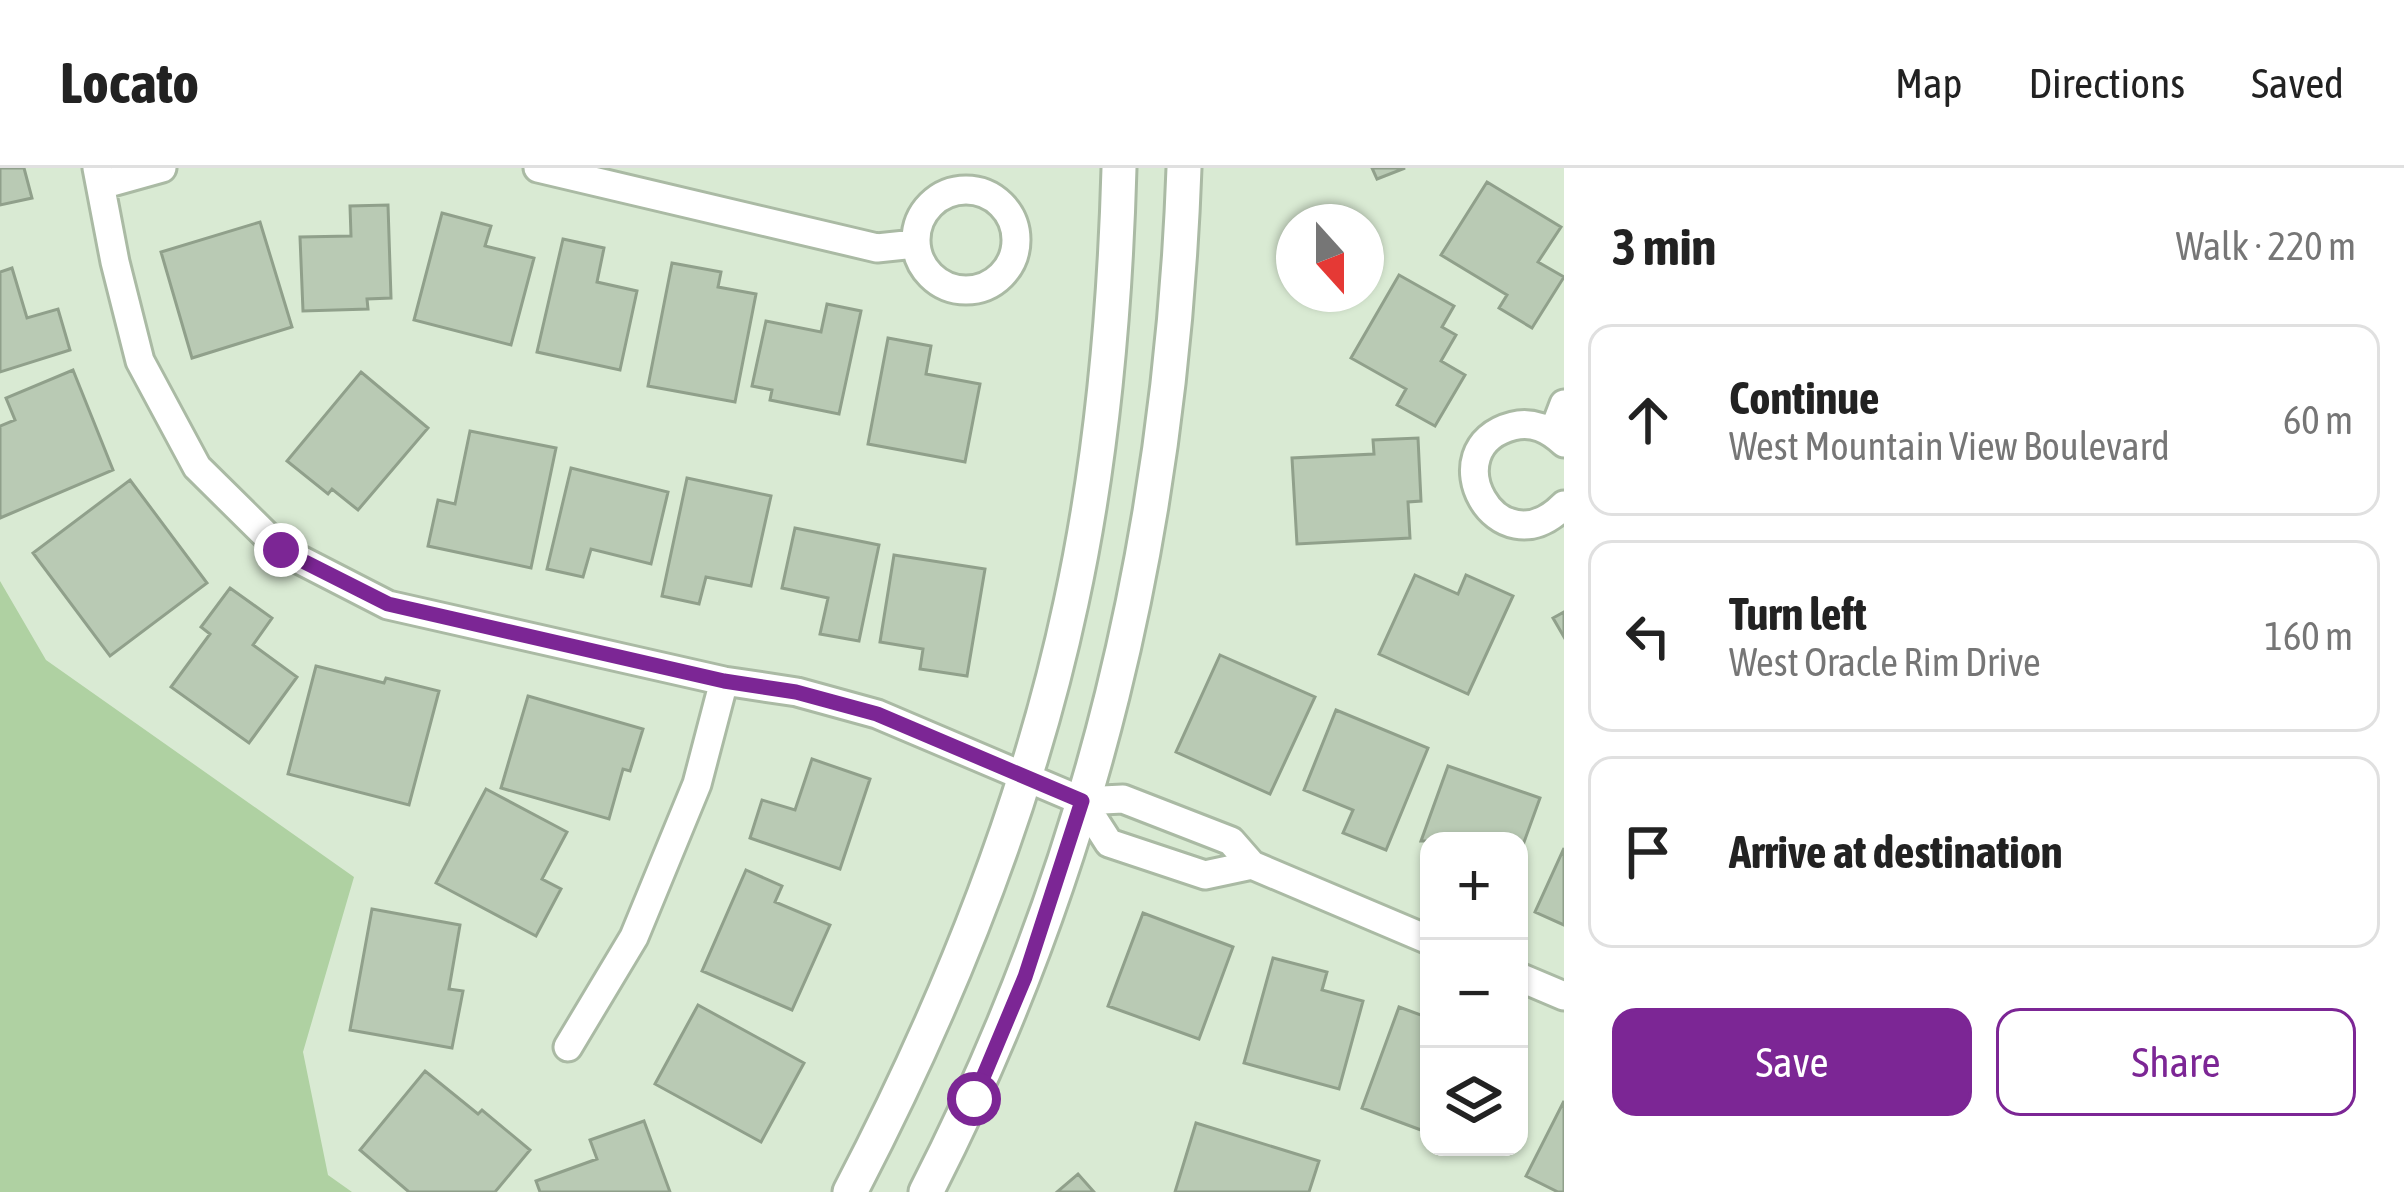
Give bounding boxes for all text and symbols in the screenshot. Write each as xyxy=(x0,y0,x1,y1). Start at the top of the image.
text: Locato xyxy=(60,50,199,115)
text: Map xyxy=(1895,59,1963,107)
text: Directions xyxy=(2029,59,2185,107)
text: Saved xyxy=(2251,59,2344,107)
north arrow xyxy=(1276,204,1384,312)
text: 3 min xyxy=(1612,217,1716,276)
text: Walk · 220 m xyxy=(2176,224,2356,268)
text: Continue xyxy=(1729,372,1880,424)
icon: ahead xyxy=(1615,387,1681,453)
text: 60 m xyxy=(2283,398,2353,442)
text: West Mountain View Boulevard xyxy=(1729,424,2170,468)
route end xyxy=(254,523,308,577)
text: Turn left xyxy=(1729,588,1867,640)
icon: left xyxy=(1615,603,1681,669)
text: 160 m xyxy=(2265,614,2353,658)
text: West Oracle Rim Drive xyxy=(1729,640,2041,684)
icon: arrive xyxy=(1615,819,1681,885)
text: Arrive at destination xyxy=(1729,826,2063,878)
map controls xyxy=(1420,832,1528,1156)
button: + xyxy=(1420,832,1528,940)
button: − xyxy=(1420,940,1528,1048)
button: Save xyxy=(1612,1008,1972,1116)
button: Share xyxy=(1996,1008,2356,1116)
button: layers xyxy=(1420,1048,1528,1156)
route start xyxy=(947,1072,1001,1126)

